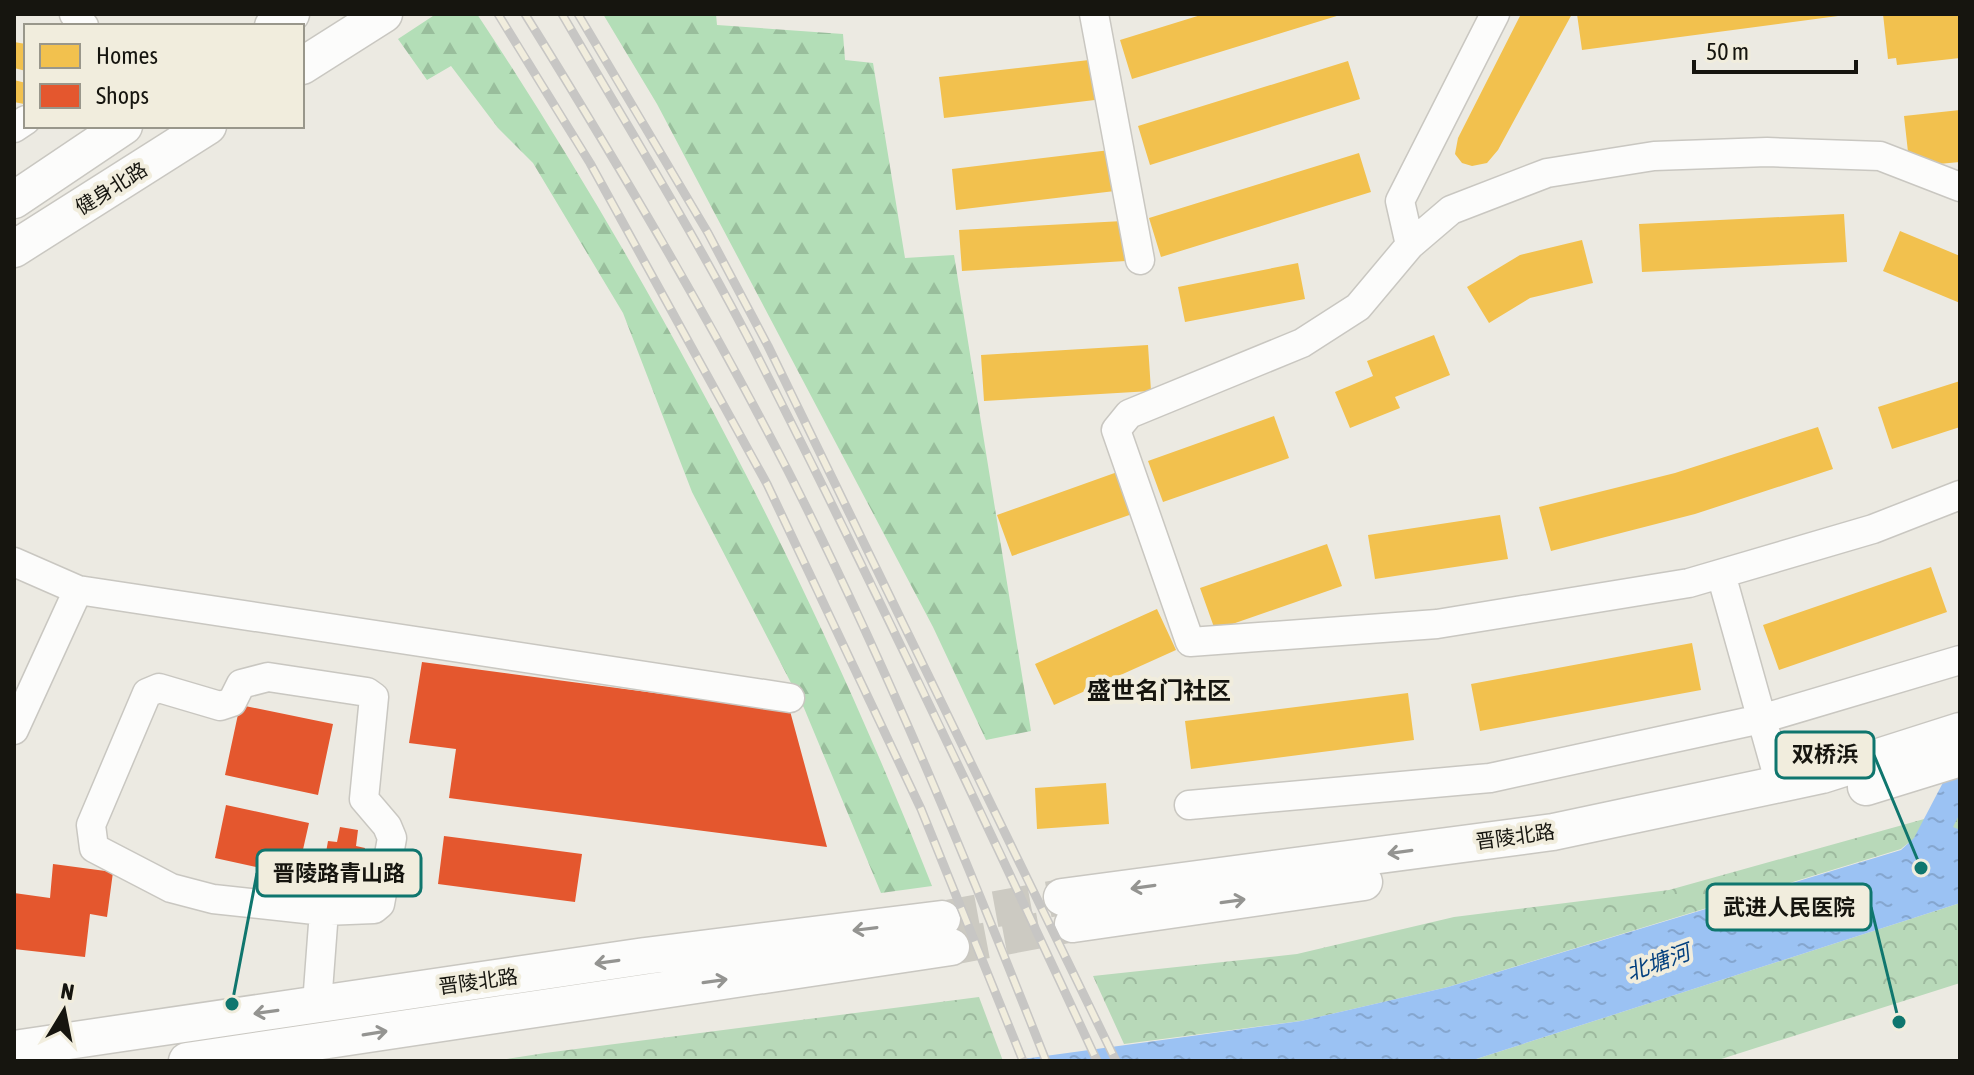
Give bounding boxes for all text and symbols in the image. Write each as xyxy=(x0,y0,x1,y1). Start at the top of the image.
legend xyxy=(24,24,304,128)
scale bar xyxy=(1694,24,1856,74)
text: 50 m xyxy=(1706,38,1749,65)
text: Homes xyxy=(96,42,158,69)
text: Shops xyxy=(96,82,149,109)
street label: 健身北路 xyxy=(71,157,151,219)
district label: 盛世名门社区 xyxy=(1087,677,1231,704)
callout: 双桥浜 xyxy=(1776,732,1874,778)
text: 双桥浜 xyxy=(1792,741,1858,767)
street label: 晋陵北路 xyxy=(1474,819,1556,853)
one-way arrow xyxy=(1388,845,1414,860)
callout: 晋陵路青山路 xyxy=(257,850,421,896)
text: 晋陵路青山路 xyxy=(273,860,405,886)
one-way arrow xyxy=(1130,879,1157,894)
callout: 武进人民医院 xyxy=(1707,884,1871,930)
one-way arrow xyxy=(1220,893,1245,908)
text: 武进人民医院 xyxy=(1723,894,1855,920)
one-way arrow xyxy=(852,922,878,937)
water label: 北塘河 xyxy=(1623,937,1697,986)
one-way arrow xyxy=(595,955,620,970)
street label: 晋陵北路 xyxy=(437,964,519,998)
north arrow xyxy=(24,971,104,1051)
one-way arrow xyxy=(702,973,727,988)
text: N xyxy=(59,977,76,1005)
one-way arrow xyxy=(254,1005,279,1020)
one-way arrow xyxy=(361,1024,387,1039)

